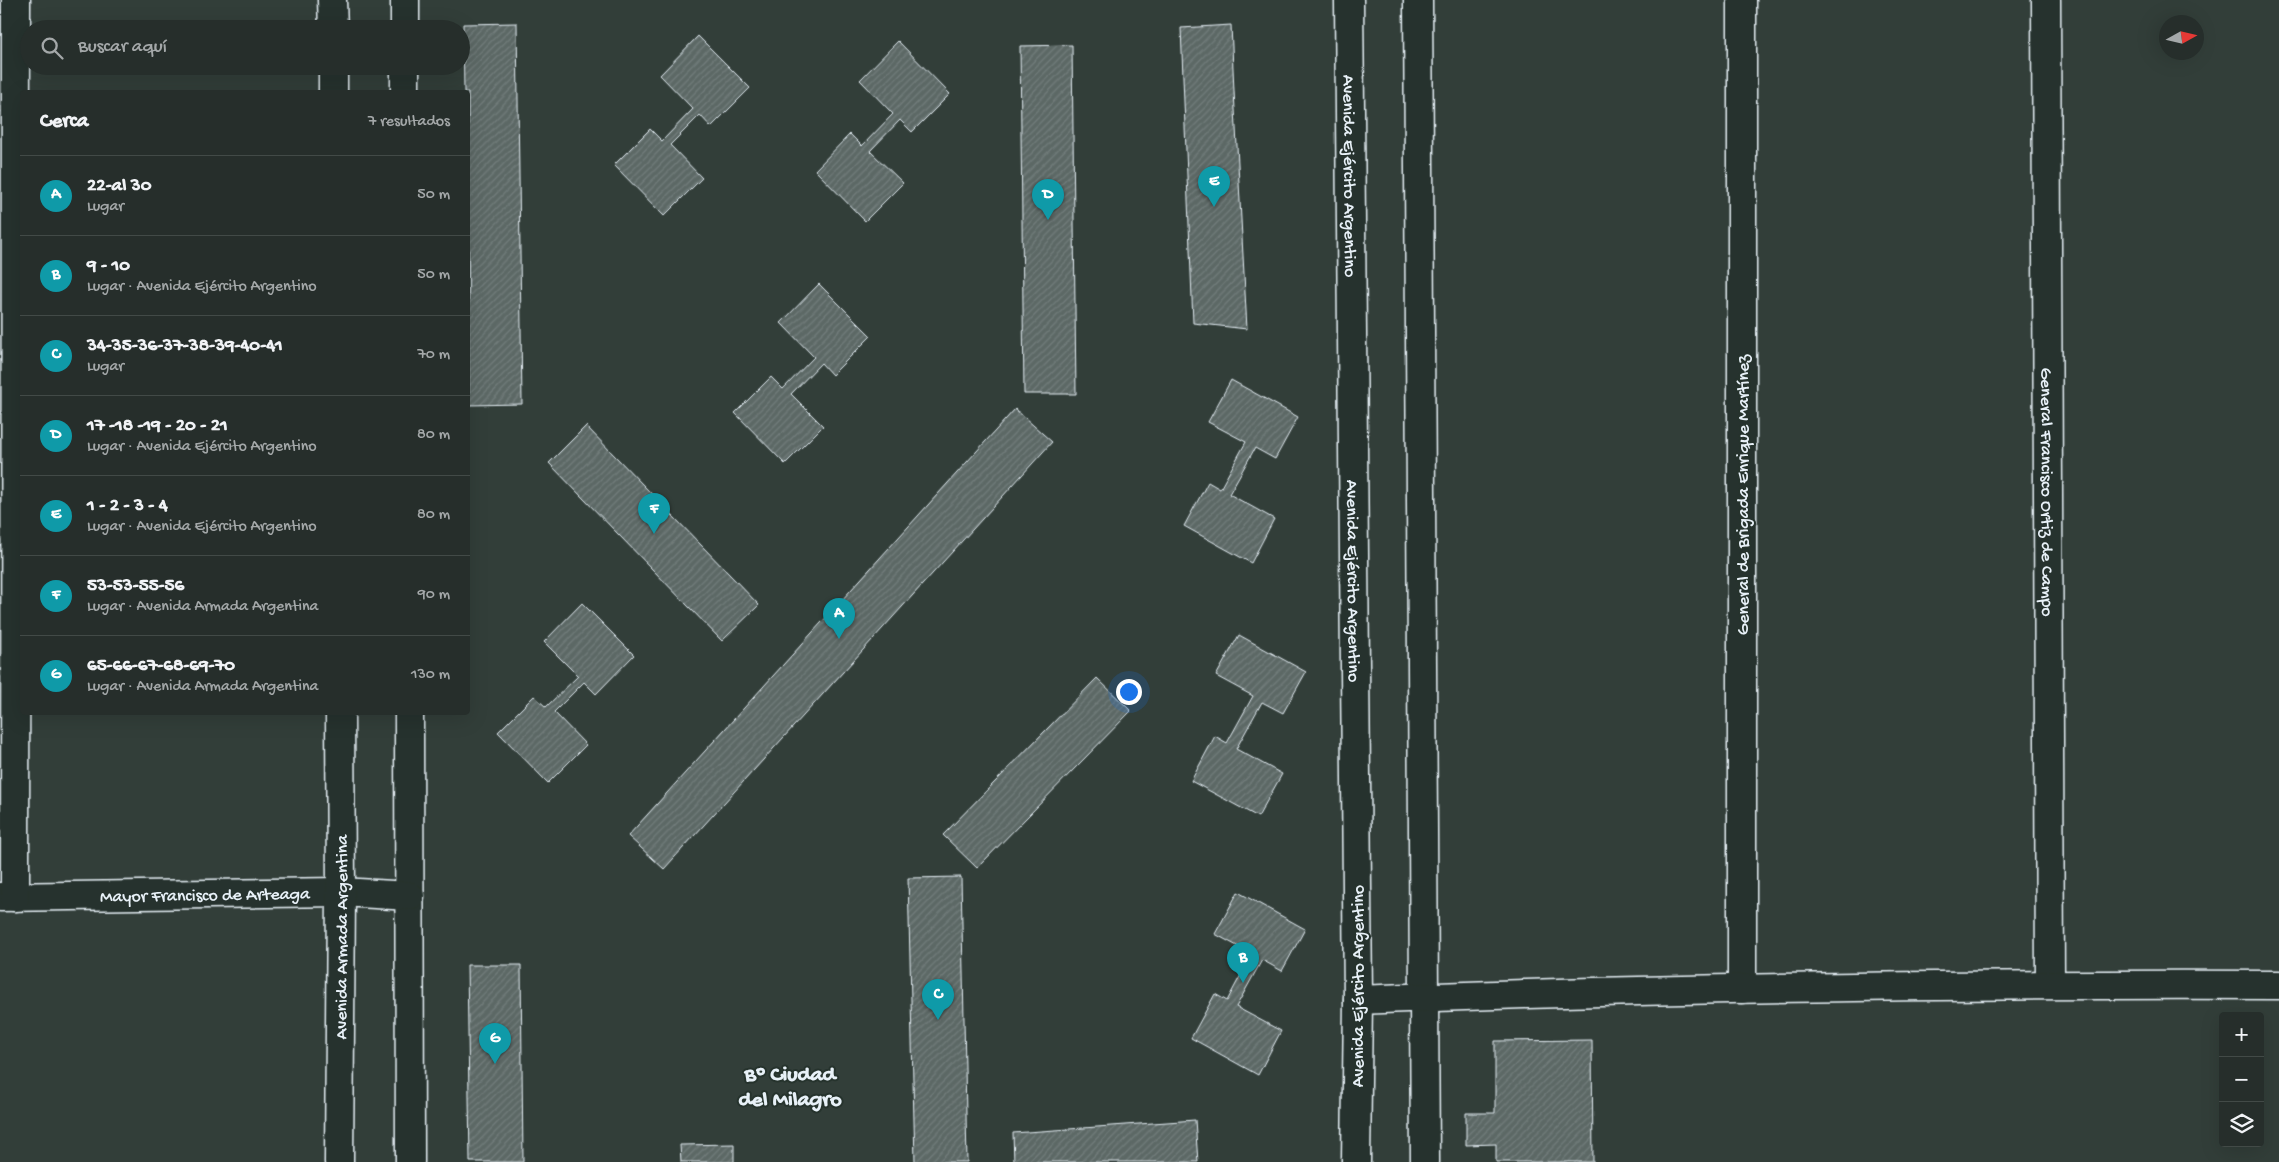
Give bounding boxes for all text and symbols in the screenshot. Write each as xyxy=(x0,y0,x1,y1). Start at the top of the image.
north arrow xyxy=(2159,15,2204,60)
search box xyxy=(20,20,470,75)
icon: search xyxy=(38,34,66,62)
text: Buscar aquí xyxy=(78,36,167,59)
street label: Avenida Ejército Argentino xyxy=(1337,75,1359,277)
text: Cerca xyxy=(40,110,88,135)
text: 7 resultados xyxy=(368,113,450,132)
pin: E xyxy=(1198,166,1230,207)
text: 22-al 30 xyxy=(87,175,151,198)
pin: D xyxy=(1032,179,1064,220)
text: A xyxy=(51,186,61,205)
text: 50 m xyxy=(417,186,450,205)
text: Lugar xyxy=(87,198,124,217)
text: 9 - 10 xyxy=(87,255,130,278)
text: B xyxy=(52,266,60,285)
text: 50 m xyxy=(417,266,450,285)
text: Lugar · Avenida Ejército Argentino xyxy=(87,278,317,297)
text: 34-35-36-37-38-39-40-41 xyxy=(87,335,283,358)
text: C xyxy=(52,346,60,365)
text: 70 m xyxy=(417,346,450,365)
street label: General de Brigada Enrique Martínez xyxy=(1734,354,1755,635)
text: Lugar xyxy=(87,358,124,377)
street label: General Francisco Ortiz de Campo xyxy=(2034,367,2057,617)
text: 17 -18 -19 - 20 - 21 xyxy=(87,415,228,438)
text: D xyxy=(51,426,61,445)
text: 80 m xyxy=(417,426,450,445)
text: Lugar · Avenida Ejército Argentino xyxy=(87,438,317,457)
street label: Avenida Ejército Argentino xyxy=(1340,480,1363,682)
pin: F xyxy=(638,493,670,534)
text: 1 - 2 - 3 - 4 xyxy=(87,495,168,518)
text: E xyxy=(51,506,61,525)
text: 80 m xyxy=(417,506,450,525)
text: Lugar · Avenida Ejército Argentino xyxy=(87,518,317,537)
text: 53-53-55-56 xyxy=(87,575,184,598)
text: F xyxy=(52,586,60,605)
text: 90 m xyxy=(418,586,450,605)
text: Lugar · Avenida Armada Argentina xyxy=(87,598,318,617)
pin: A xyxy=(823,598,855,639)
text: 65-66-67-68-69-70 xyxy=(87,655,235,678)
text: G xyxy=(51,666,61,685)
text: 130 m xyxy=(411,666,450,685)
text: Lugar · Avenida Armada Argentina xyxy=(87,678,318,697)
your location xyxy=(1116,679,1142,705)
street label: Avenida Armada Argentina xyxy=(332,834,354,1039)
street label: Mayor Francisco de Arteaga xyxy=(100,884,311,909)
street label: Avenida Ejército Argentino xyxy=(1349,885,1370,1087)
pin: B xyxy=(1227,942,1259,983)
pin: C xyxy=(922,979,954,1020)
map controls xyxy=(2219,1012,2264,1147)
button: + xyxy=(2219,1012,2264,1057)
pin: G xyxy=(479,1023,511,1064)
button: − xyxy=(2219,1057,2264,1102)
district label: Bº Ciudad del Milagro xyxy=(738,1063,842,1114)
button: layers xyxy=(2219,1102,2264,1147)

